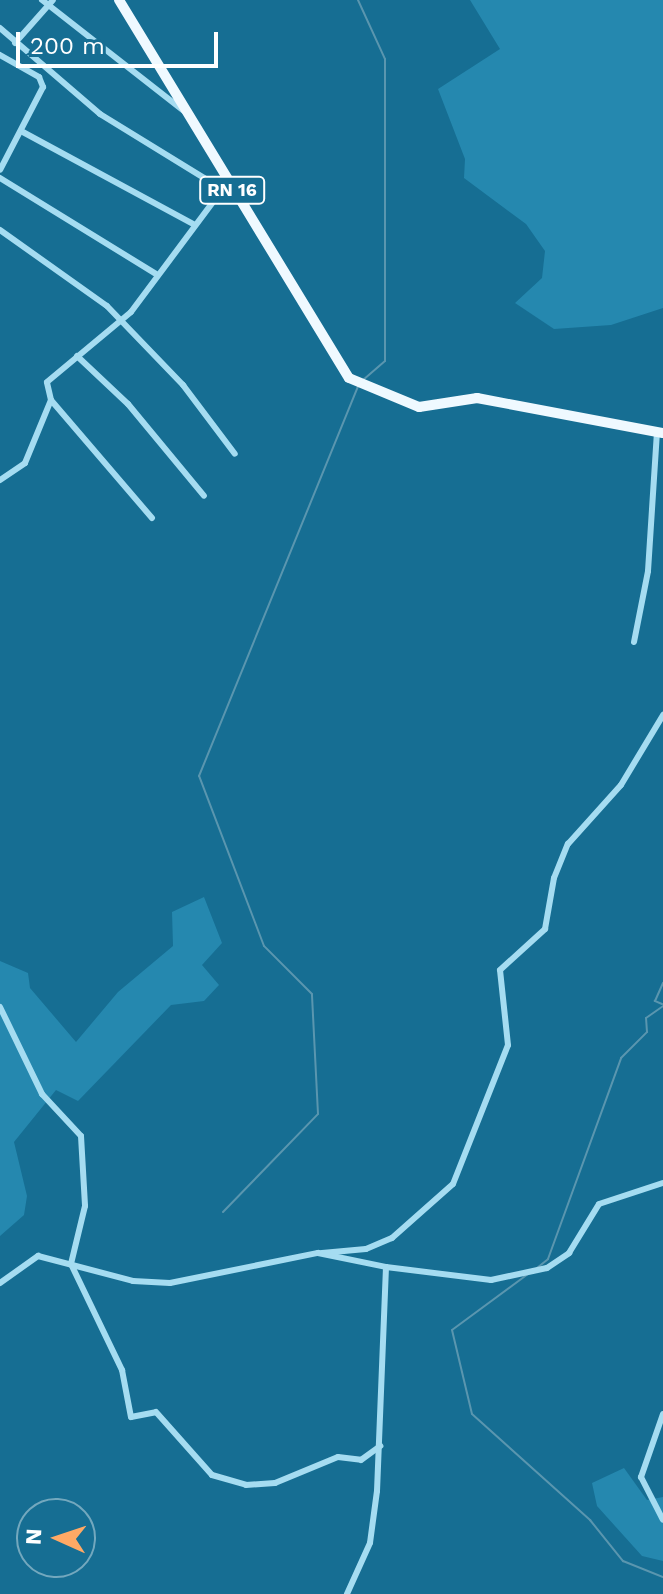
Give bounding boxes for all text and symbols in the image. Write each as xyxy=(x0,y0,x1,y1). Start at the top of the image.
scale bar xyxy=(20,16,222,66)
text: 200 m xyxy=(30,32,105,60)
road number: RN 16 xyxy=(198,176,266,204)
north arrow xyxy=(16,1498,96,1578)
text: N xyxy=(21,1528,46,1546)

